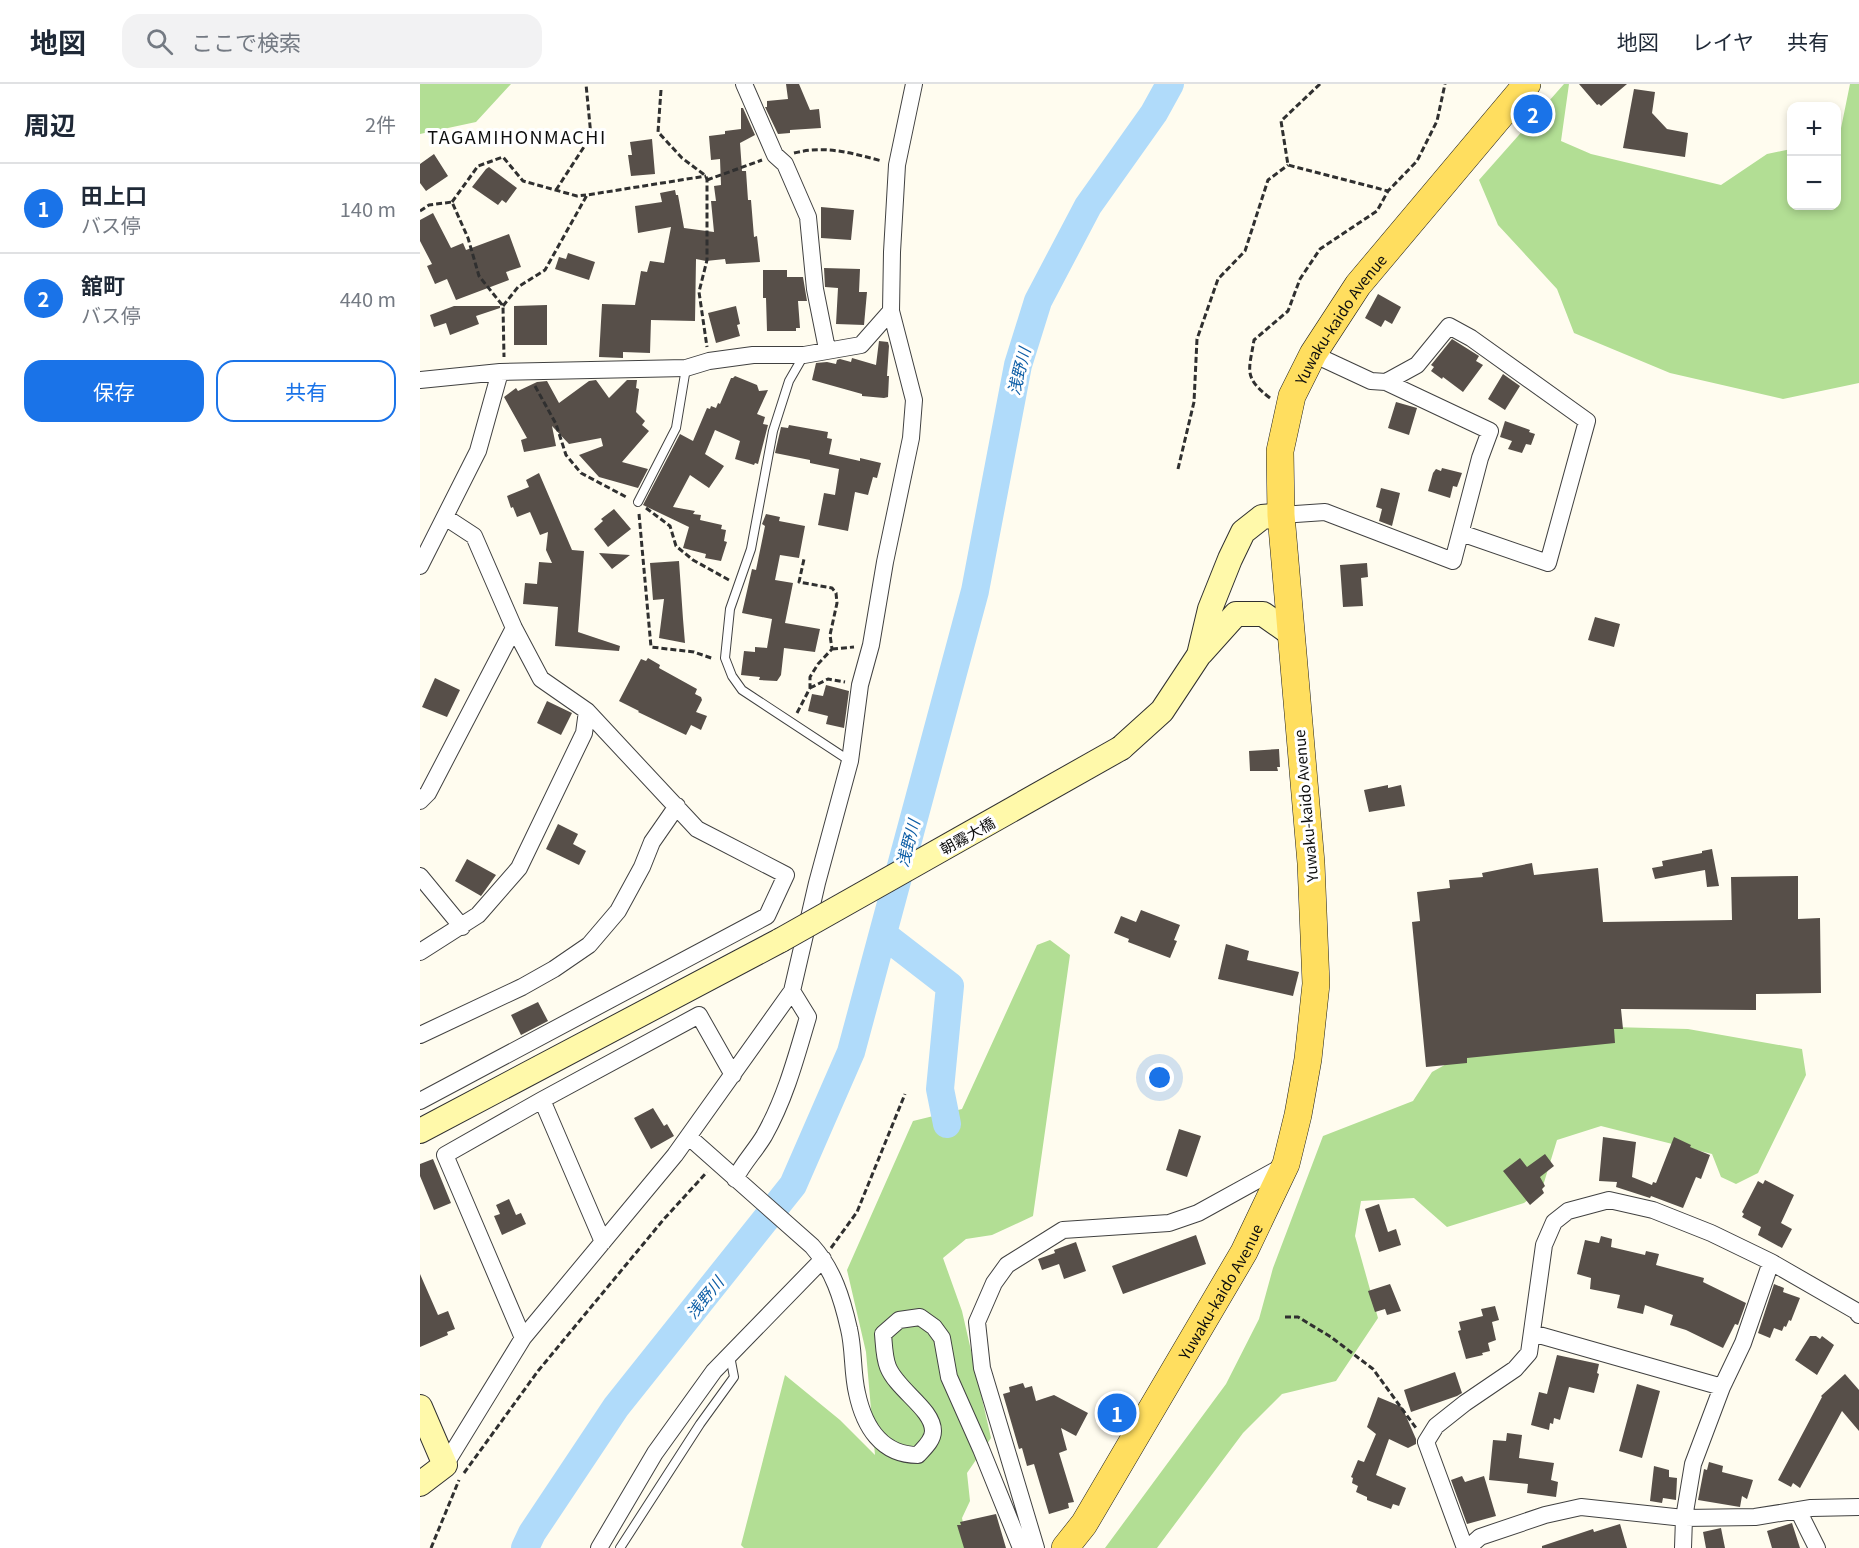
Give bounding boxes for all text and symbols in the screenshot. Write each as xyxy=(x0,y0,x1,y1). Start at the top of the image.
search box xyxy=(122,14,542,68)
text: 地図 xyxy=(30,21,86,61)
icon: search xyxy=(143,25,176,58)
text: ここで検索 xyxy=(191,25,301,57)
text: 地図 xyxy=(1617,26,1659,56)
text: レイヤ xyxy=(1692,26,1754,56)
text: 共有 xyxy=(1787,26,1829,56)
pin: 2 xyxy=(1514,92,1552,136)
map controls xyxy=(1787,102,1841,210)
button: + xyxy=(1787,102,1841,156)
text: 周辺 xyxy=(24,105,76,142)
text: 2件 xyxy=(365,109,396,138)
district label: TAGAMIHONMACHI xyxy=(427,123,607,149)
button: − xyxy=(1787,156,1841,210)
text: 田上口 xyxy=(81,178,147,210)
text: 1 xyxy=(38,194,49,223)
text: 140 m xyxy=(340,194,396,223)
text: バス停 xyxy=(81,210,141,239)
street label: Yuwaku-kaido Avenue xyxy=(1289,249,1391,389)
text: 舘町 xyxy=(81,268,125,300)
text: 2 xyxy=(38,284,49,313)
text: 440 m xyxy=(340,284,396,313)
text: バス停 xyxy=(81,300,141,329)
water label: 浅野川 xyxy=(1001,343,1036,397)
button: 保存 xyxy=(24,360,204,422)
button: 共有 xyxy=(216,360,396,422)
street label: Yuwaku-kaido Avenue xyxy=(1288,729,1322,884)
street label: 朝霧大橋 xyxy=(936,811,998,859)
water label: 浅野川 xyxy=(889,815,925,869)
your location xyxy=(1145,1063,1174,1092)
street label: Yuwaku-kaido Avenue xyxy=(1172,1220,1267,1364)
water label: 浅野川 xyxy=(680,1269,730,1323)
pin: 1 xyxy=(1098,1390,1136,1436)

